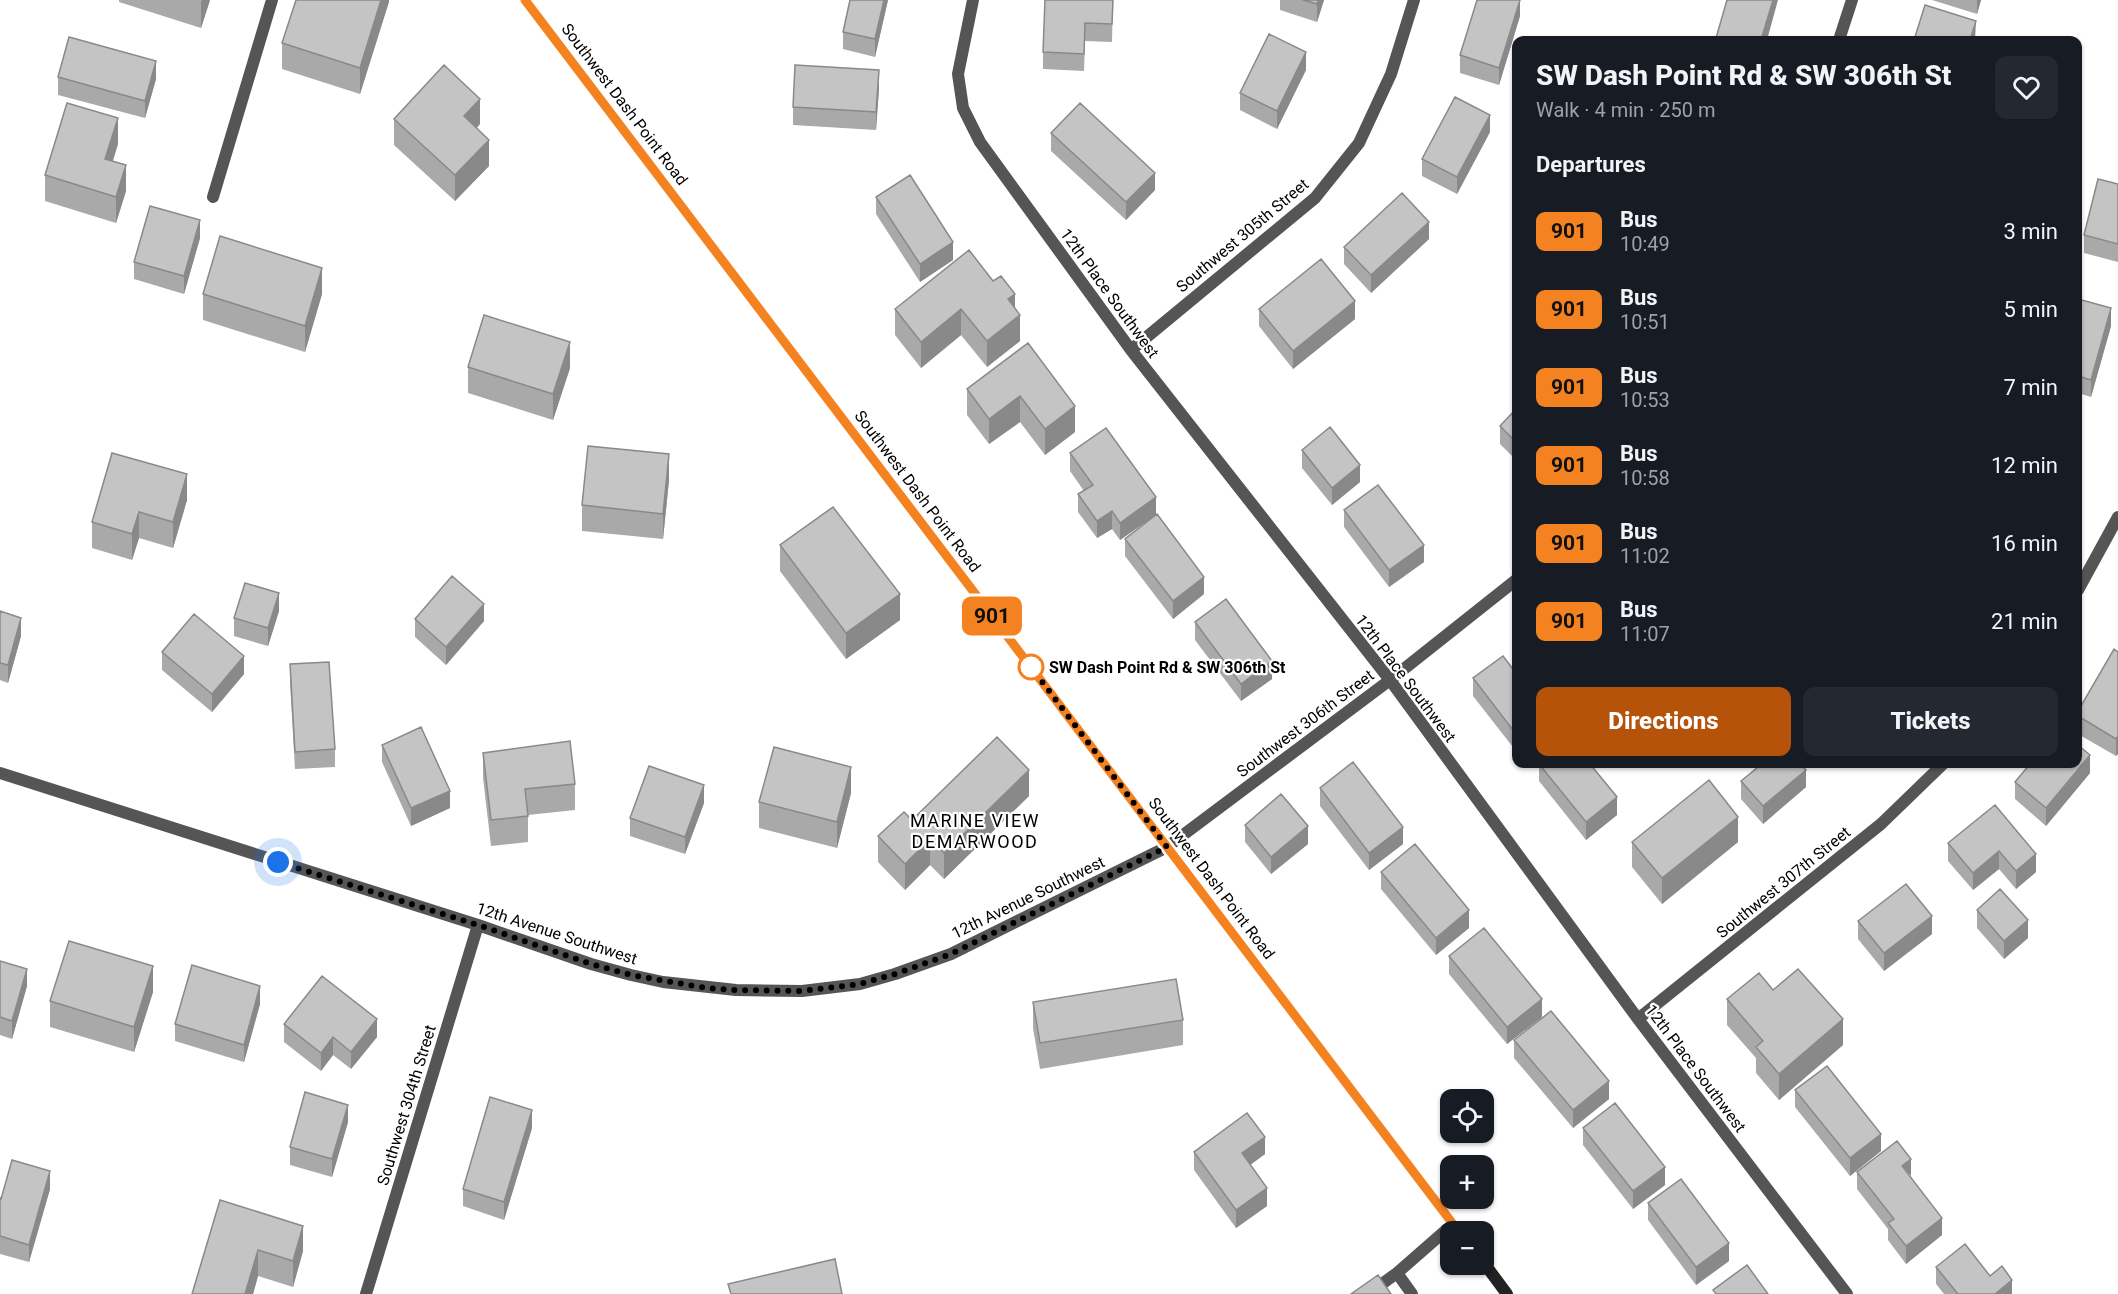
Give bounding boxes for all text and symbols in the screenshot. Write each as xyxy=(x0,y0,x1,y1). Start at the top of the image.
street label: Southwest Dash Point Road xyxy=(558,20,692,189)
button: heart xyxy=(1995,56,2058,119)
text: SW Dash Point Rd & SW 306th St xyxy=(1536,59,1951,92)
text: Walk · 4 min · 250 m xyxy=(1536,98,1715,122)
text: Departures xyxy=(1536,152,1646,177)
street label: Southwest 305th Street xyxy=(1172,175,1312,296)
text: Bus xyxy=(1620,207,1658,232)
text: 901 xyxy=(1551,219,1587,243)
text: 3 min xyxy=(2003,219,2058,244)
street label: 12th Place Southwest xyxy=(1056,225,1163,362)
text: 10:49 xyxy=(1620,232,1670,256)
text: Bus xyxy=(1620,285,1658,310)
text: 901 xyxy=(1551,297,1587,321)
text: 5 min xyxy=(2003,297,2058,322)
text: 10:51 xyxy=(1620,310,1670,334)
text: Bus xyxy=(1620,363,1658,388)
text: 901 xyxy=(1551,375,1587,399)
text: 7 min xyxy=(2003,375,2058,400)
text: 10:53 xyxy=(1620,388,1670,412)
street label: Southwest Dash Point Road xyxy=(851,407,985,576)
text: Bus xyxy=(1620,441,1658,466)
text: 901 xyxy=(1551,453,1587,477)
text: 12 min xyxy=(1991,453,2058,478)
text: 10:58 xyxy=(1620,466,1670,490)
text: Bus xyxy=(1620,519,1658,544)
text: 901 xyxy=(1551,531,1587,555)
text: 16 min xyxy=(1991,531,2058,556)
text: 11:02 xyxy=(1620,544,1670,568)
line badge: 901 xyxy=(958,596,1026,636)
text: Bus xyxy=(1620,597,1658,622)
text: 901 xyxy=(974,604,1010,628)
text: 901 xyxy=(1551,609,1587,633)
text: 21 min xyxy=(1991,609,2058,634)
street label: 12th Place Southwest xyxy=(1351,611,1460,746)
text: 11:07 xyxy=(1620,622,1670,646)
marker: SW Dash Point Rd & SW 306th St xyxy=(1018,654,1044,680)
place label: SW Dash Point Rd & SW 306th St xyxy=(1049,658,1286,677)
street label: Southwest 306th Street xyxy=(1233,666,1378,781)
button: Directions xyxy=(1536,687,1791,756)
button: Tickets xyxy=(1803,687,2058,756)
street label: Southwest Dash Point Road xyxy=(1145,794,1279,963)
district label: MARINE VIEW DEMARWOOD xyxy=(910,810,1040,852)
street label: Southwest 307th Street xyxy=(1713,823,1854,942)
your location xyxy=(263,847,293,877)
street label: 12th Avenue Southwest xyxy=(949,852,1108,943)
street label: 12th Avenue Southwest xyxy=(474,899,640,968)
street label: 12th Place Southwest xyxy=(1641,1001,1750,1136)
street label: Southwest 304th Street xyxy=(373,1023,440,1188)
map controls xyxy=(1440,1089,1494,1275)
button: locate xyxy=(1440,1089,1494,1143)
button: + xyxy=(1440,1155,1494,1209)
button: − xyxy=(1440,1221,1494,1275)

